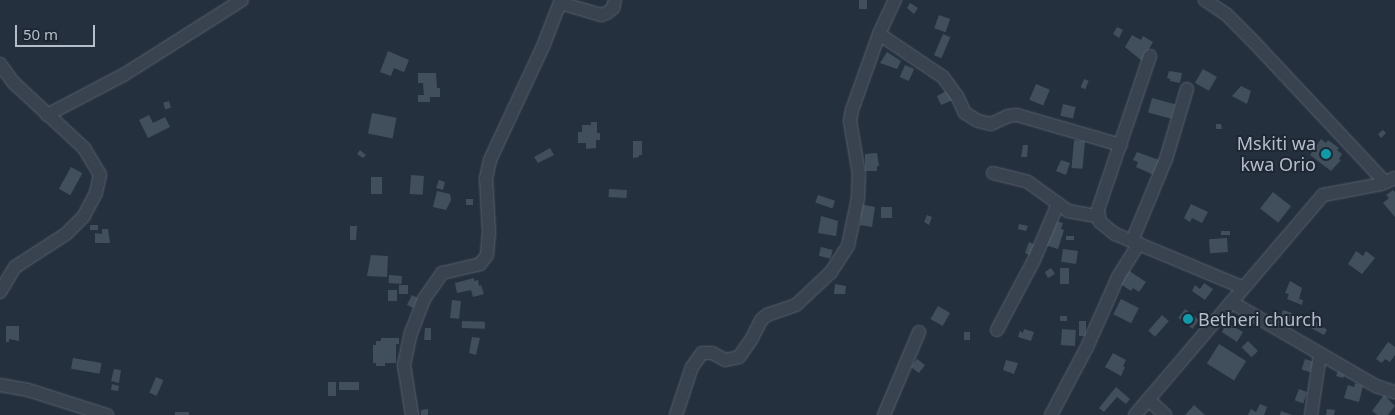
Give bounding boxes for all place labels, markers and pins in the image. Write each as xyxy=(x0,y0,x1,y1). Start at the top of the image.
place label: Mskiti wa kwa Orio xyxy=(1237,133,1316,176)
marker: Mskiti wa kwa Orio xyxy=(1320,148,1332,160)
place label: Betheri church xyxy=(1198,308,1322,330)
marker: Betheri church xyxy=(1182,313,1194,325)

